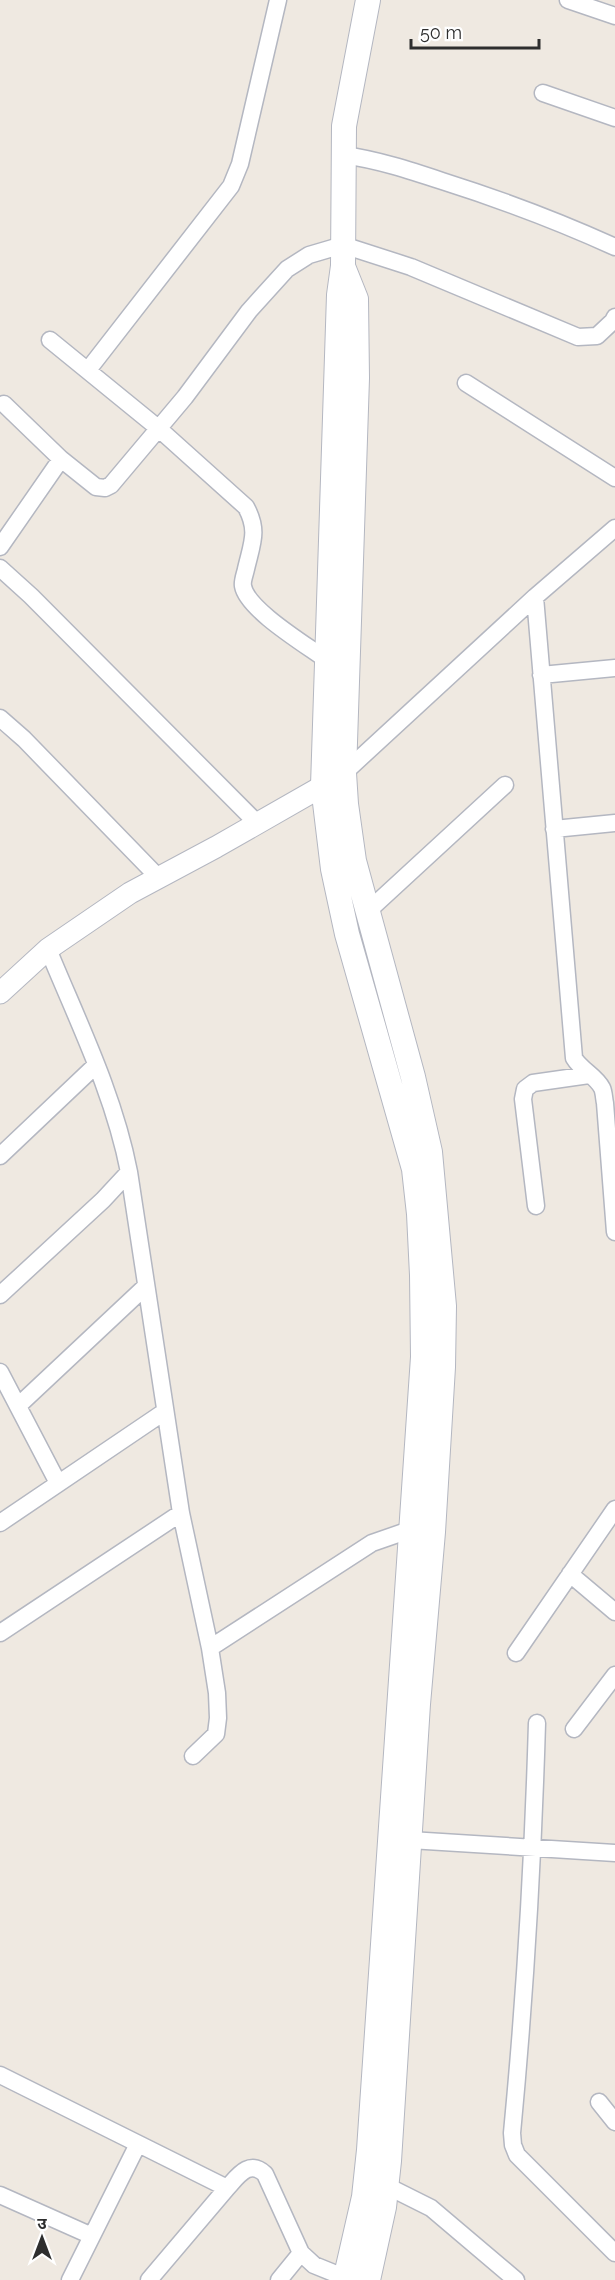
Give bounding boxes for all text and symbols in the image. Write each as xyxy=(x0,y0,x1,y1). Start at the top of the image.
scale bar xyxy=(411,12,538,50)
text: 50 m xyxy=(420,22,462,43)
north arrow xyxy=(12,2208,72,2268)
text: उ xyxy=(37,2214,47,2233)

